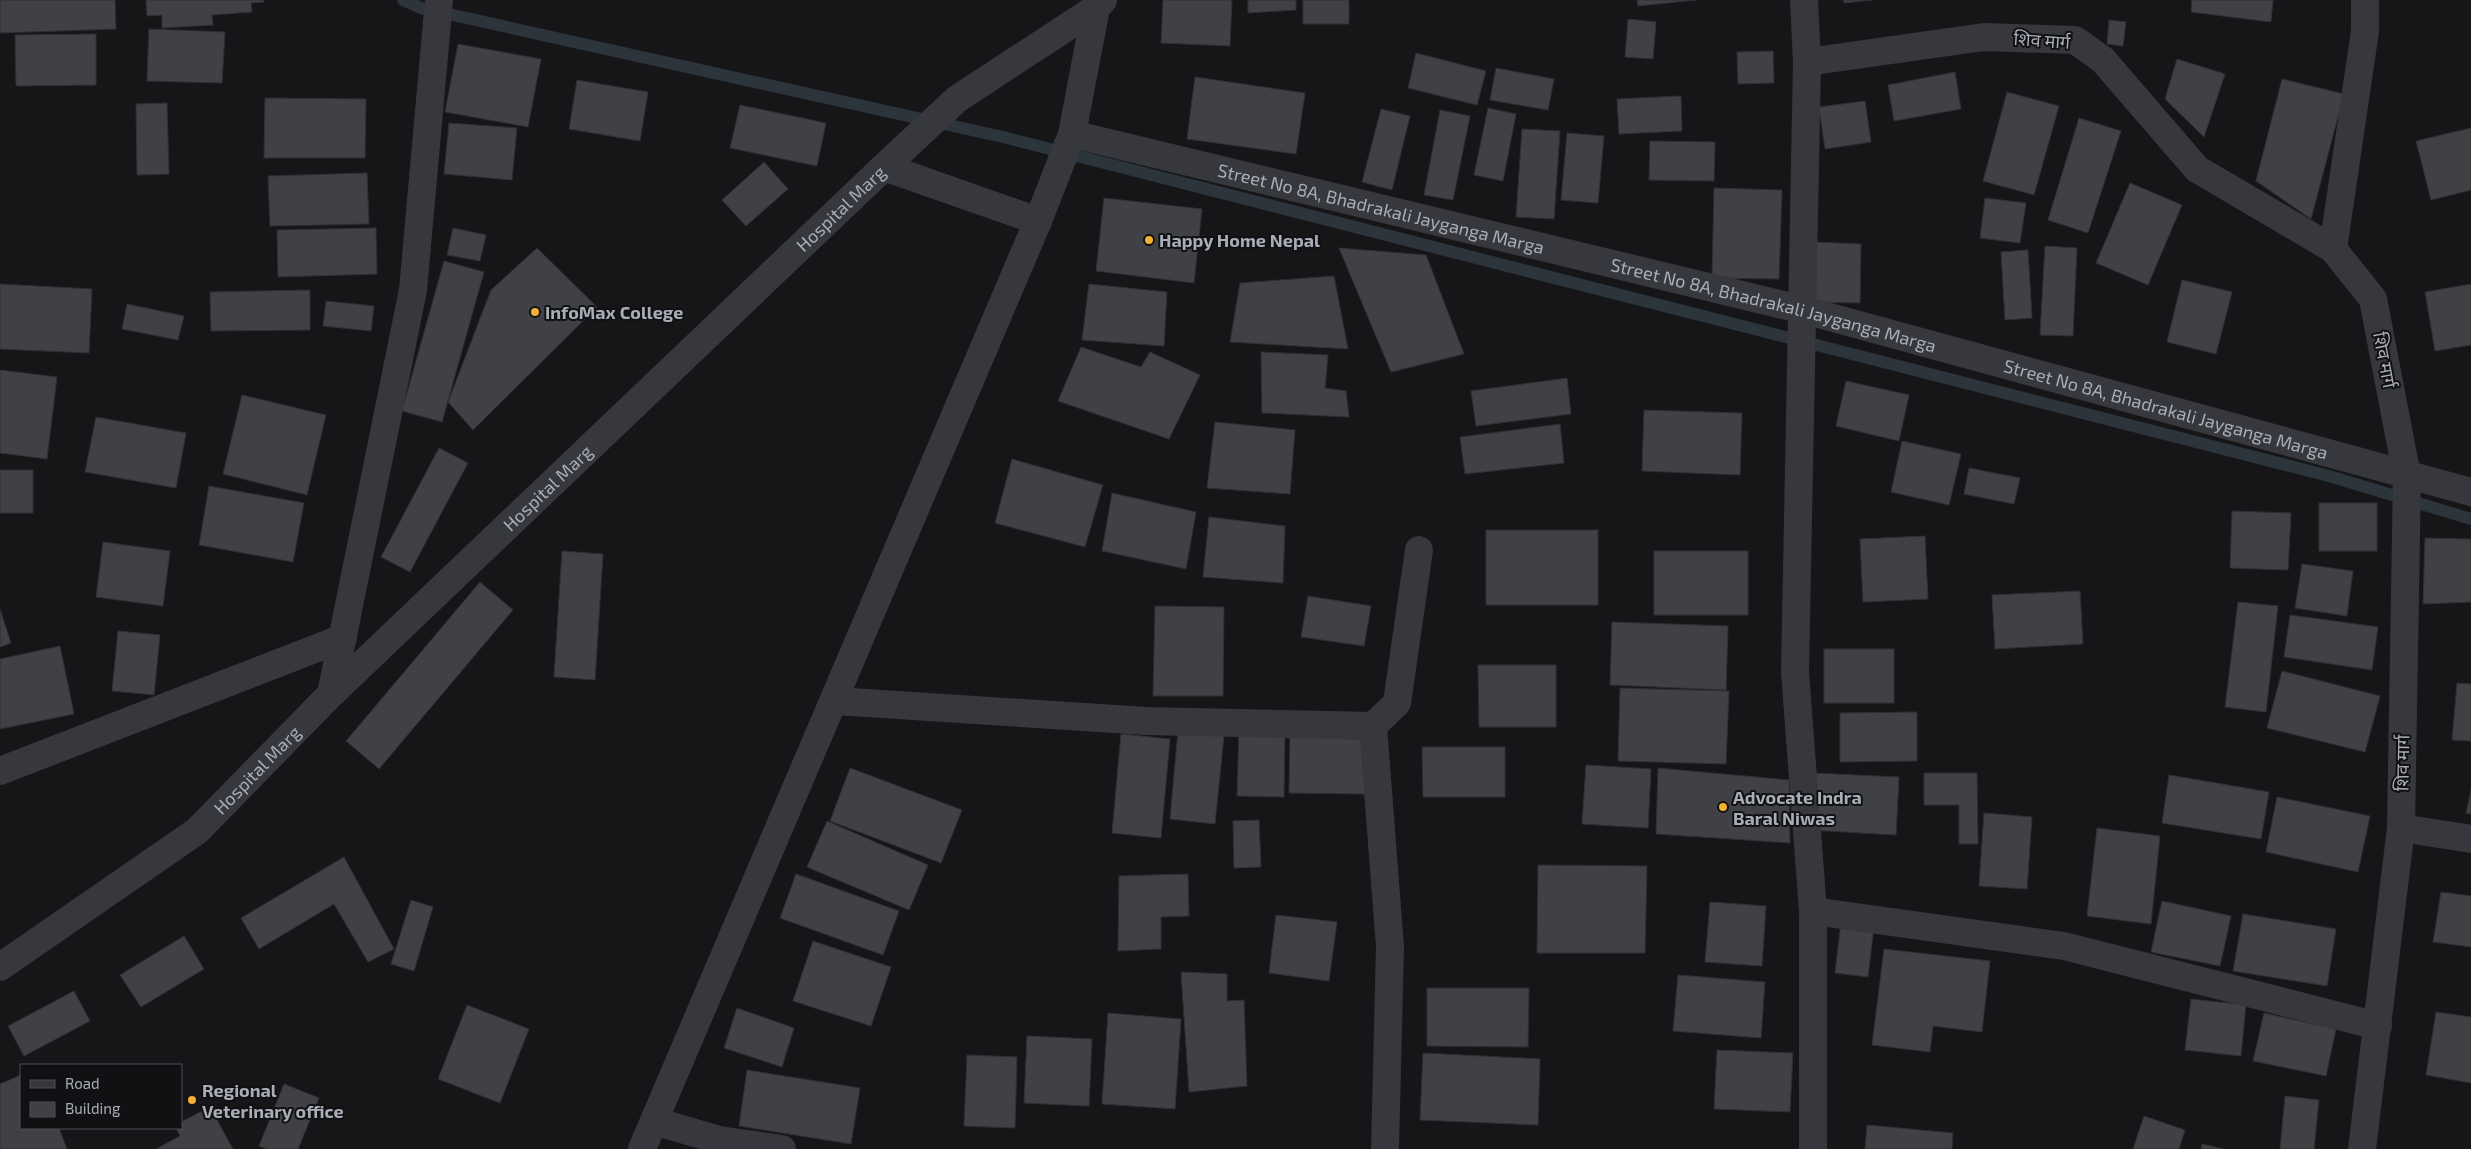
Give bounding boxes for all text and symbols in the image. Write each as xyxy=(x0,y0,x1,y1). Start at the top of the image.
street label: शिव मार्ग xyxy=(2013,27,2072,53)
street label: Street No 8A, Bhadrakali Jayganga Marga xyxy=(1216,158,1547,258)
street label: Hospital Marg xyxy=(791,161,890,256)
place label: Happy Home Nepal xyxy=(1159,229,1320,251)
marker: Happy Home Nepal xyxy=(1143,234,1155,246)
street label: Street No 8A, Bhadrakali Jayganga Marga xyxy=(1608,253,1939,357)
place label: InfoMax College xyxy=(545,301,683,323)
marker: InfoMax College xyxy=(529,306,541,318)
street label: शिव मार्ग xyxy=(2369,330,2401,391)
street label: Street No 8A, Bhadrakali Jayganga Marga xyxy=(2001,354,2330,463)
street label: Hospital Marg xyxy=(498,440,597,535)
street label: Hospital Marg xyxy=(209,721,305,819)
street label: शिव मार्ग xyxy=(2391,734,2414,791)
place label: Advocate Indra Baral Niwas xyxy=(1733,786,1862,829)
marker: Advocate Indra Baral Niwas xyxy=(1717,801,1729,813)
legend xyxy=(20,1064,182,1129)
text: Road xyxy=(65,1074,100,1092)
place label: Regional Veterinary office xyxy=(202,1079,344,1122)
marker: Regional Veterinary office xyxy=(186,1094,198,1106)
text: Building xyxy=(65,1099,121,1117)

